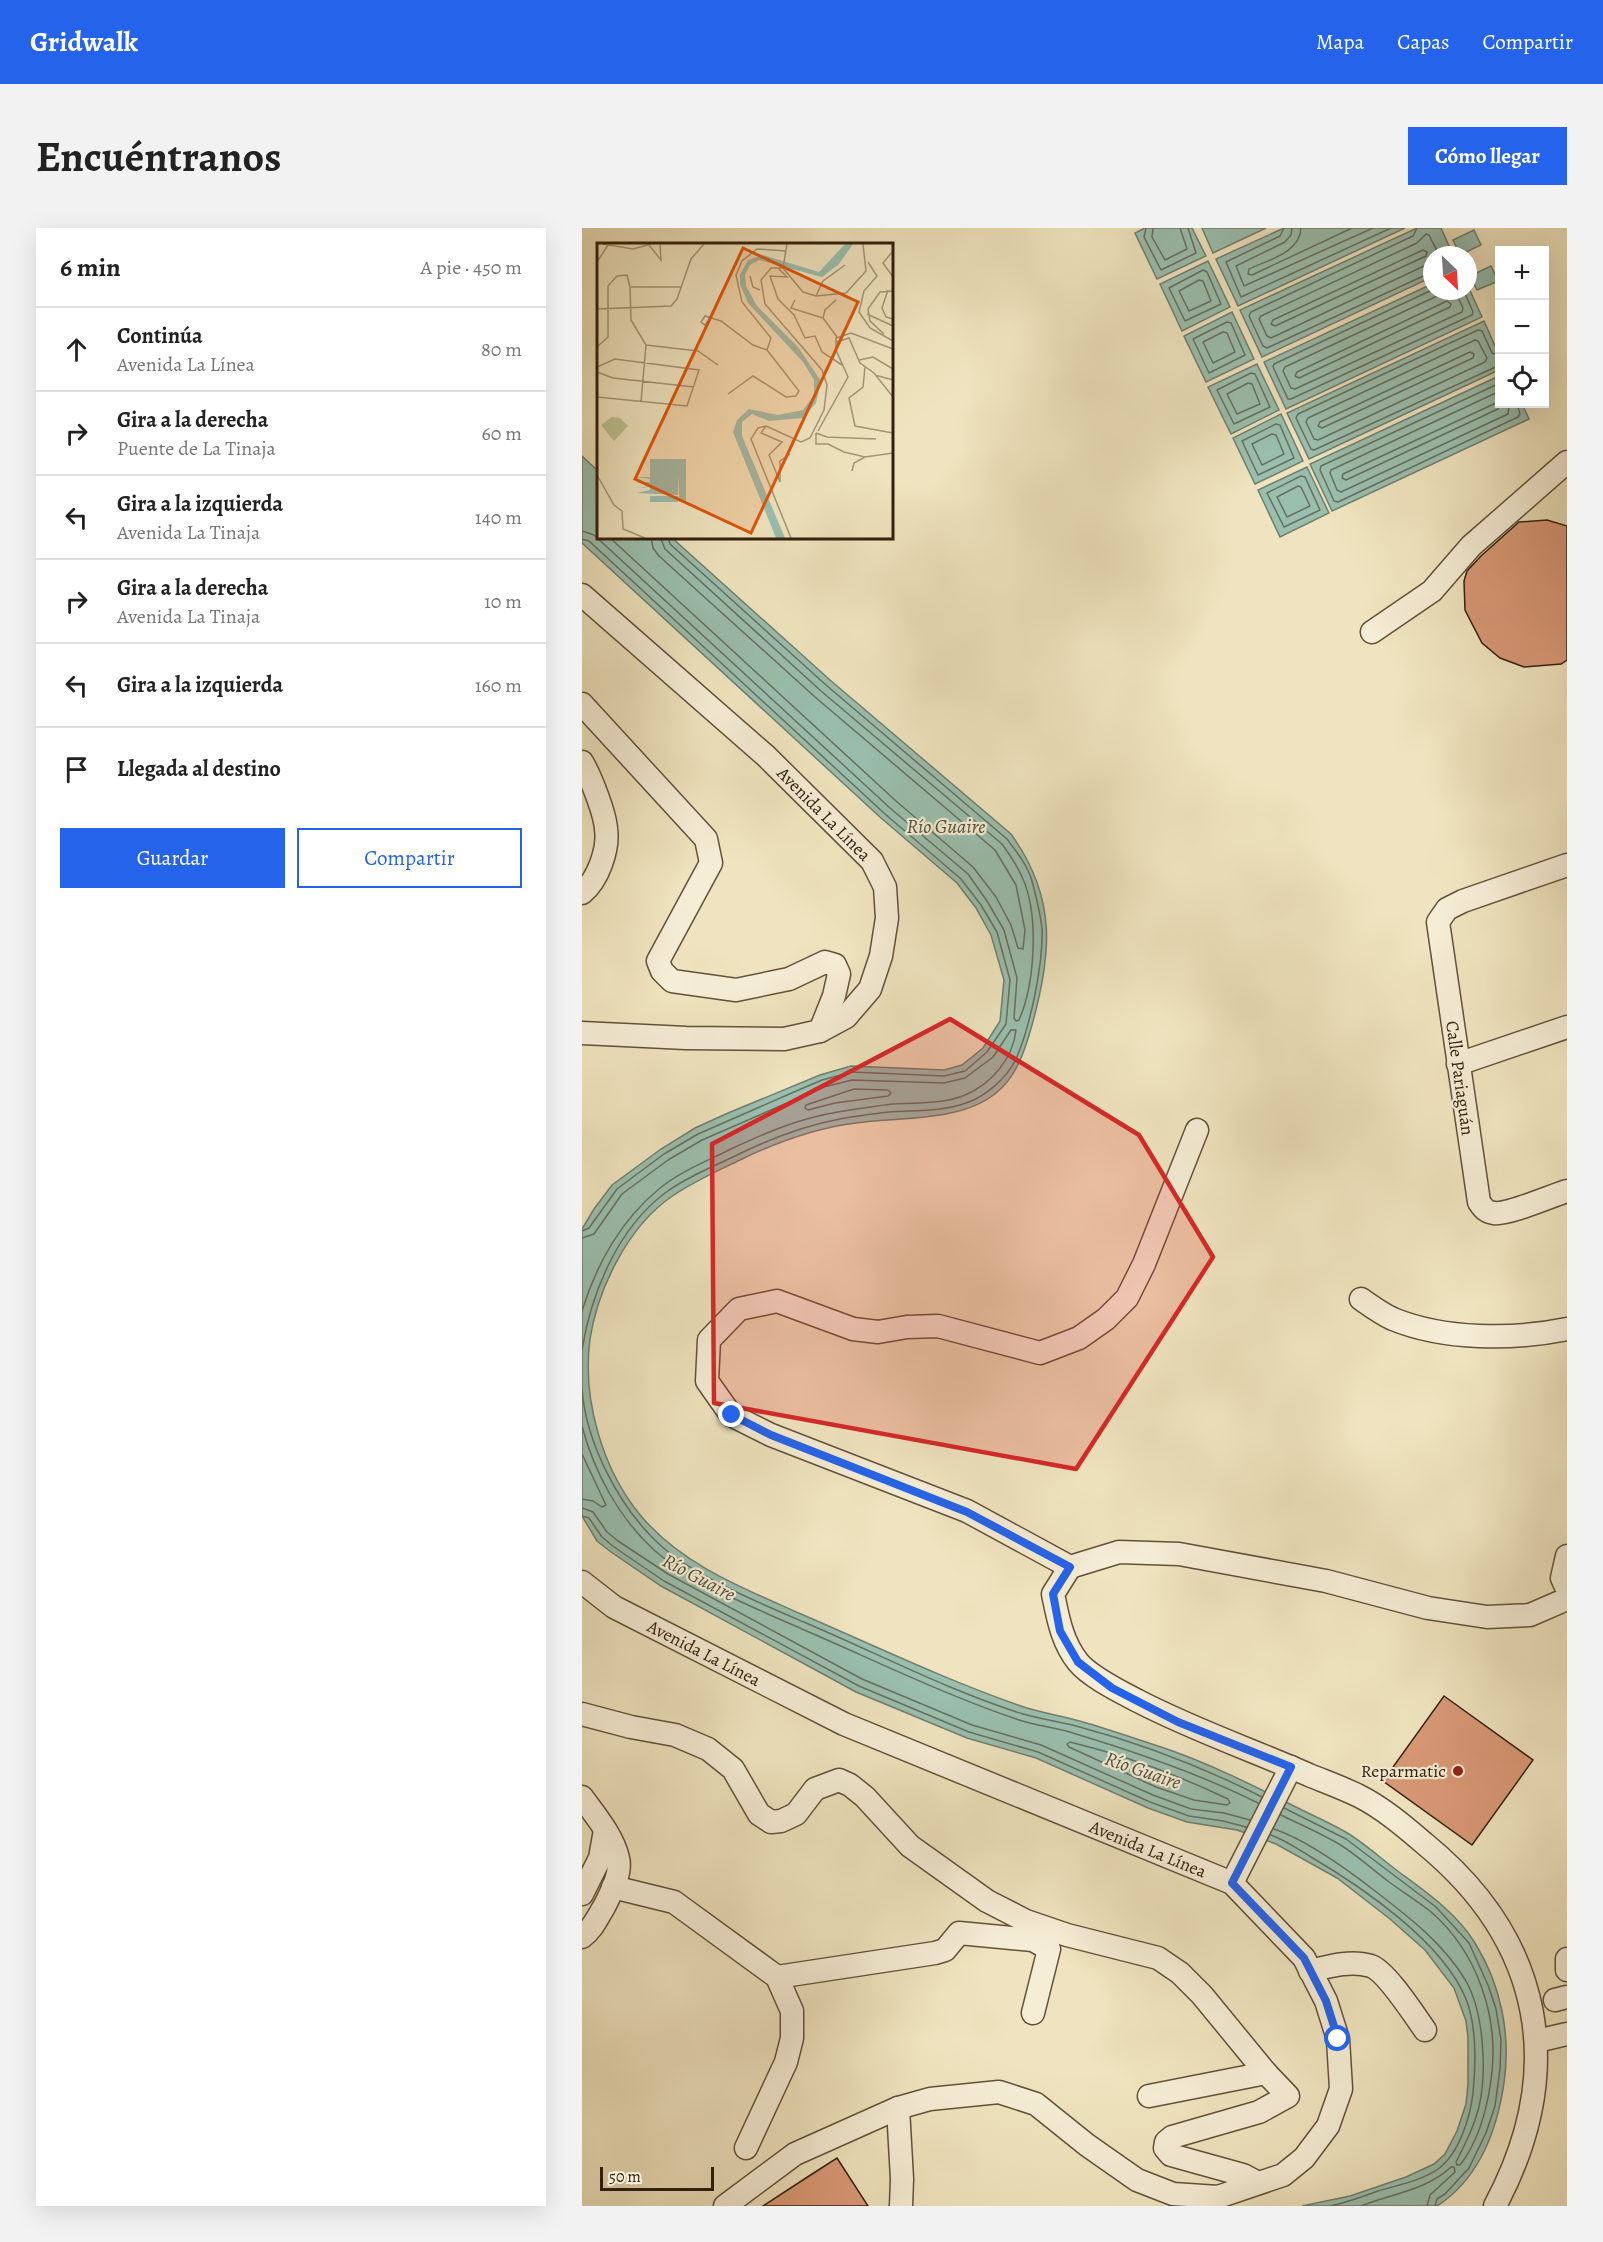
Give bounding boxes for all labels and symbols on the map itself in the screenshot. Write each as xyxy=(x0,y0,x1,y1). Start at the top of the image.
inset map xyxy=(597,243,892,538)
north arrow xyxy=(1423,246,1477,300)
street label: Avenida La Línea xyxy=(771,761,877,867)
water label: Río Guaire xyxy=(907,813,985,840)
street label: Calle Pariaguán xyxy=(1440,1019,1480,1137)
route end xyxy=(718,1401,744,1427)
water label: Río Guaire xyxy=(658,1547,740,1608)
street label: Avenida La Línea xyxy=(642,1614,765,1692)
water label: Río Guaire xyxy=(1101,1745,1185,1796)
place label: Reparmatic xyxy=(1361,1759,1446,1783)
marker: Reparmatic xyxy=(1451,1764,1465,1778)
street label: Avenida La Línea xyxy=(1085,1814,1211,1884)
route start xyxy=(1324,2025,1350,2051)
scale bar xyxy=(600,2164,714,2192)

